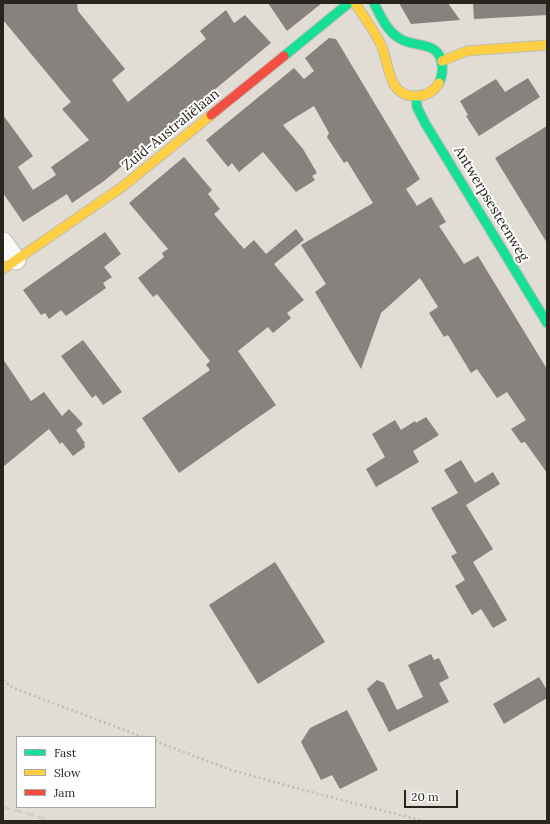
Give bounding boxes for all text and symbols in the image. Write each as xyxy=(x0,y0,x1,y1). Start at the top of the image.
street label: Zuid-Australiëlaan xyxy=(119,86,223,174)
street label: Antwerpsesteenweg xyxy=(450,143,532,265)
legend xyxy=(16,736,156,808)
text: Fast xyxy=(54,745,77,760)
text: Slow xyxy=(54,765,81,780)
scale bar xyxy=(406,782,460,808)
text: Jam xyxy=(54,785,75,800)
text: 20 m xyxy=(411,789,439,804)

